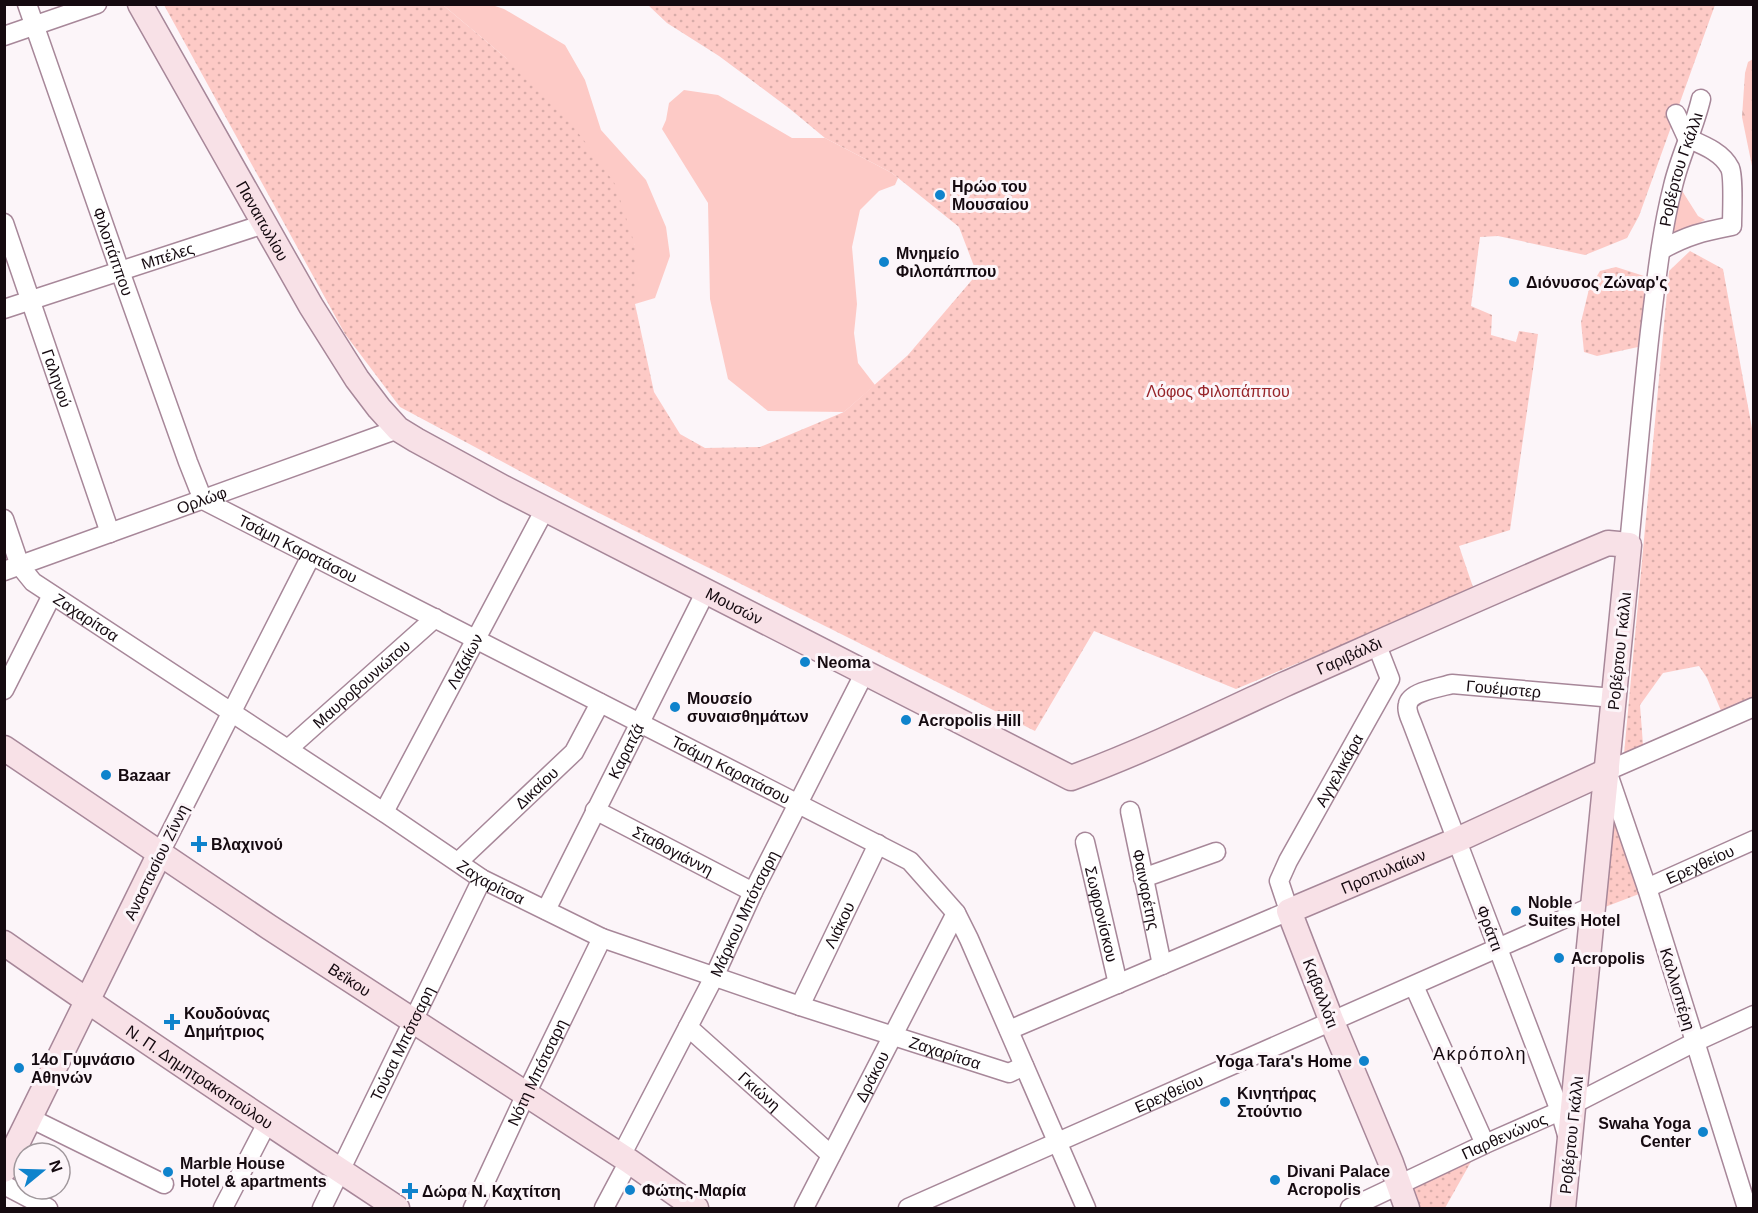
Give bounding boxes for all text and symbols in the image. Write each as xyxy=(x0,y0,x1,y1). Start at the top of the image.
street label: Ροβέρτου Γκάλλι xyxy=(1656,110,1706,228)
street label: Παναιτωλίου xyxy=(233,178,292,264)
place label: Ηρώο του Μουσαίου xyxy=(952,178,1029,213)
marker: Ηρώο του Μουσαίου xyxy=(933,188,947,202)
street label: Φιλοπάππου xyxy=(89,205,136,298)
street label: Μπέλες xyxy=(139,239,196,273)
place label: Μνημείο Φιλοπάππου xyxy=(896,245,996,280)
marker: Μνημείο Φιλοπάππου xyxy=(877,255,891,269)
place label: Διόνυσος Ζώναρ'ς xyxy=(1526,274,1667,292)
marker: Διόνυσος Ζώναρ'ς xyxy=(1507,275,1521,289)
street label: Γαληνού xyxy=(39,347,74,410)
park label: Λόφος Φιλοπάππου xyxy=(1146,383,1290,400)
street label: Ορλώφ xyxy=(174,483,229,517)
street label: Τσάμη Καρατάσου xyxy=(236,512,360,586)
street label: Μουσών xyxy=(703,585,765,628)
street label: Ζαχαρίτσα xyxy=(50,590,122,645)
street label: Ροβέρτου Γκάλλι xyxy=(1605,591,1634,711)
street label: Λαζαίων xyxy=(443,631,486,691)
street label: Γαριβάλδι xyxy=(1314,634,1385,678)
street label: Μαυροβουνιώτου xyxy=(310,637,413,732)
place label: Neoma xyxy=(817,654,870,671)
marker: Neoma xyxy=(798,655,812,669)
street label: Γουέμστερ xyxy=(1465,677,1542,701)
place label: Μουσείο συναισθημάτων xyxy=(687,690,809,725)
marker: Μουσείο συναισθημάτων xyxy=(668,700,682,714)
place label: Acropolis Hill xyxy=(918,712,1021,729)
marker: Acropolis Hill xyxy=(899,713,913,727)
street label: Καρατζά xyxy=(605,721,647,781)
street label: Αγγελικάρα xyxy=(1312,731,1366,810)
street label: Τσάμη Καρατάσου xyxy=(669,733,793,807)
street label: Δικαίου xyxy=(512,764,562,812)
place label: Bazaar xyxy=(118,767,170,784)
marker: Bazaar xyxy=(99,768,113,782)
street label: Αναστασίου Ζίννη xyxy=(121,802,192,923)
street label: Σταθογιάννη xyxy=(630,823,716,879)
place label: Βλαχινού xyxy=(211,836,283,853)
marker: Βλαχινού xyxy=(192,837,206,851)
street label: Ερεχθείου xyxy=(1664,842,1737,887)
street label: Προπυλαίων xyxy=(1339,846,1428,897)
street label: Μάρκου Μπότσαρη xyxy=(707,848,782,980)
street label: Φαιναρέτης xyxy=(1129,848,1163,932)
street label: Ζαχαρίτσα xyxy=(454,857,527,908)
street label: Σωφρονίσκου xyxy=(1082,865,1121,964)
place label: Noble Suites Hotel xyxy=(1528,894,1620,929)
street label: Λιάκου xyxy=(821,899,858,951)
street label: Φράττι xyxy=(1473,903,1506,954)
marker: Noble Suites Hotel xyxy=(1509,904,1523,918)
street label: Καλλισπέρη xyxy=(1657,946,1698,1032)
place label: Acropolis xyxy=(1571,950,1645,967)
marker: Acropolis xyxy=(1552,951,1566,965)
street label: Καβαλλότι xyxy=(1300,956,1342,1030)
street label: Βεΐκου xyxy=(325,960,374,1000)
street label: Τούσα Μπότσαρη xyxy=(367,983,438,1104)
place label: Κουδούνας Δημήτριος xyxy=(184,1005,270,1041)
marker: Κουδούνας Δημήτριος xyxy=(165,1015,179,1029)
street label: Νότη Μπότσαρη xyxy=(504,1016,570,1128)
street label: Ν. Π. Δημητρακοπούλου xyxy=(123,1022,276,1132)
street label: Ζαχαρίτσα xyxy=(907,1034,983,1072)
district label: Ακρόπολη xyxy=(1433,1044,1527,1064)
street label: Δράκου xyxy=(852,1049,892,1105)
place label: 14ο Γυµνάσιο Αθηνών xyxy=(31,1051,135,1086)
place label: Yoga Tara's Home xyxy=(1215,1053,1352,1070)
marker: Yoga Tara's Home xyxy=(1357,1054,1371,1068)
marker: 14ο Γυµνάσιο Αθηνών xyxy=(12,1061,26,1075)
street label: Γκιώνη xyxy=(735,1068,783,1114)
street label: Ερεχθείου xyxy=(1132,1071,1206,1116)
street label: Ροβέρτου Γκάλλι xyxy=(1557,1075,1586,1195)
place label: Κινητήρας Στούντιο xyxy=(1237,1085,1317,1120)
marker: Κινητήρας Στούντιο xyxy=(1218,1095,1232,1109)
street label: Παρθενώνος xyxy=(1459,1110,1549,1163)
place label: Swaha Yoga Center xyxy=(1598,1115,1691,1150)
marker: Swaha Yoga Center xyxy=(1696,1125,1710,1139)
north arrow xyxy=(12,1141,72,1201)
place label: Marble House Hotel & apartments xyxy=(180,1155,327,1190)
text: N xyxy=(46,1158,66,1175)
place label: Divani Palace Acropolis xyxy=(1287,1163,1390,1198)
marker: Marble House Hotel & apartments xyxy=(161,1165,175,1179)
marker: Divani Palace Acropolis xyxy=(1268,1173,1282,1187)
place label: Φώτης-Μαρία xyxy=(642,1182,746,1200)
place label: Δώρα Ν. Καχτίτση xyxy=(422,1183,561,1200)
marker: Φώτης-Μαρία xyxy=(623,1183,637,1197)
marker: Δώρα Ν. Καχτίτση xyxy=(403,1184,417,1198)

